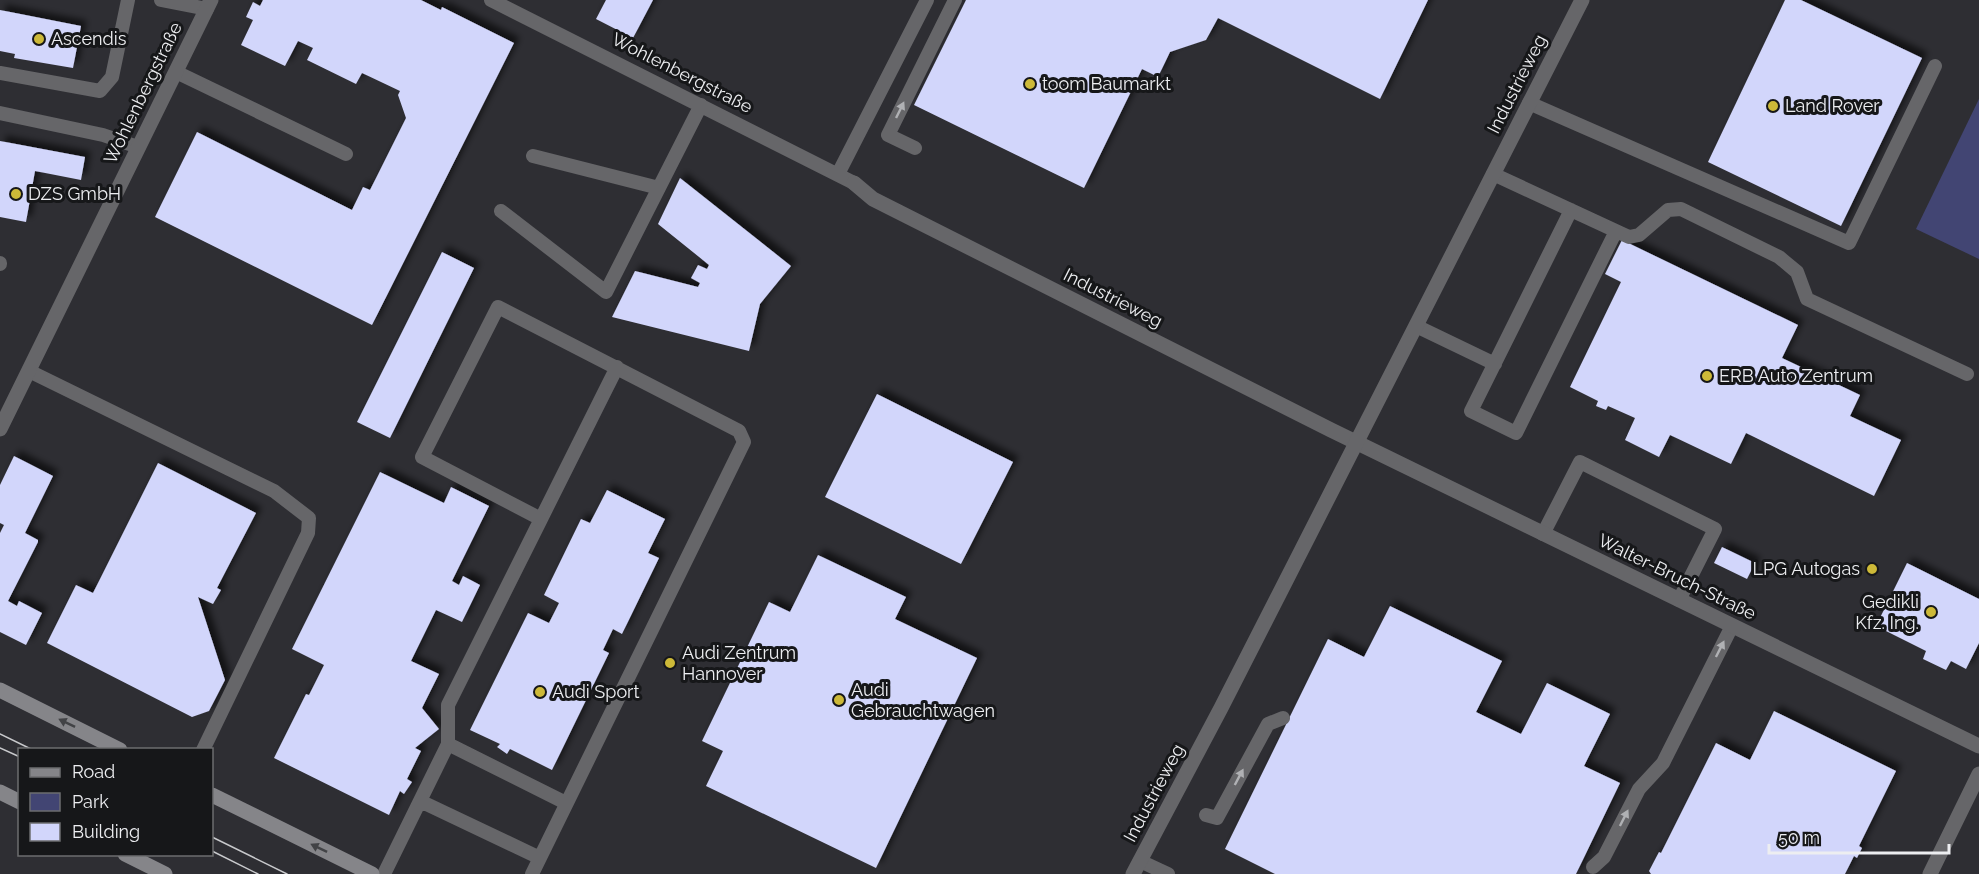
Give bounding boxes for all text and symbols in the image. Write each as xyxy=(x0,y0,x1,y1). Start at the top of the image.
street label: Wohlenbergstraße xyxy=(99,18,186,167)
place label: Ascendis xyxy=(51,28,127,49)
street label: Wohlenbergstraße xyxy=(608,28,756,117)
street label: Industrieweg xyxy=(1483,31,1550,137)
marker: Ascendis xyxy=(32,32,46,46)
place label: toom Baumarkt xyxy=(1042,73,1171,94)
marker: toom Baumarkt xyxy=(1023,77,1037,91)
place label: Land Rover xyxy=(1785,95,1880,116)
marker: Land Rover xyxy=(1766,99,1780,113)
one-way arrow xyxy=(895,101,905,119)
place label: DZS GmbH xyxy=(28,183,121,204)
marker: DZS GmbH xyxy=(9,187,23,201)
street label: Industrieweg xyxy=(1060,264,1166,331)
place label: ERB Auto Zentrum xyxy=(1719,365,1873,386)
marker: ERB Auto Zentrum xyxy=(1700,369,1714,383)
street label: Walter-Bruch-Straße xyxy=(1595,529,1760,624)
place label: LPG Autogas xyxy=(1753,558,1860,579)
marker: LPG Autogas xyxy=(1865,562,1879,576)
place label: Gedikli Kfz. Ing. xyxy=(1855,591,1919,633)
marker: Gedikli Kfz. Ing. xyxy=(1924,605,1938,619)
one-way arrow xyxy=(1715,641,1725,658)
place label: Audi Zentrum Hannover xyxy=(682,642,796,684)
marker: Audi Zentrum Hannover xyxy=(663,656,677,670)
place label: Audi Gebrauchtwagen xyxy=(851,679,995,721)
place label: Audi Sport xyxy=(552,681,639,702)
marker: Audi Sport xyxy=(533,685,547,699)
marker: Audi Gebrauchtwagen xyxy=(832,693,846,707)
one-way arrow xyxy=(59,719,76,728)
street label: Industrieweg xyxy=(1119,740,1188,845)
legend xyxy=(18,748,213,856)
text: Road xyxy=(72,761,115,782)
one-way arrow xyxy=(1234,768,1244,785)
text: Park xyxy=(72,791,109,812)
one-way arrow xyxy=(1619,809,1629,826)
scale bar xyxy=(1769,817,1949,855)
text: Building xyxy=(72,821,140,842)
text: 50 m xyxy=(1778,827,1820,848)
one-way arrow xyxy=(311,844,328,853)

